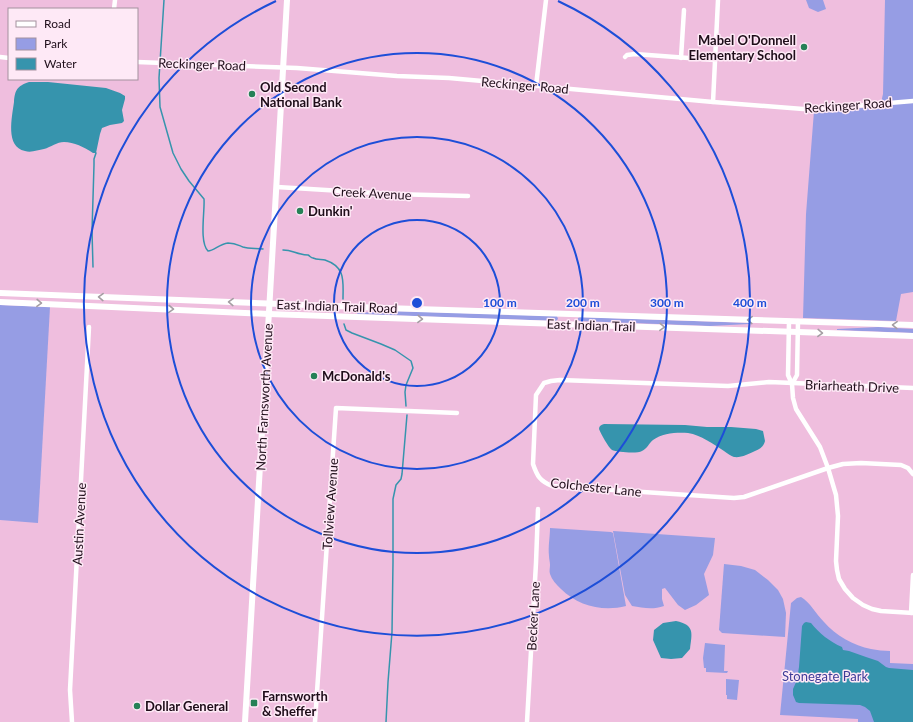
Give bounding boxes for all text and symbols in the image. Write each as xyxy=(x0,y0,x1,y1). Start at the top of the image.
legend xyxy=(8,8,138,80)
text: Road xyxy=(44,16,71,31)
place label: Mabel O'Donnell Elementary School xyxy=(688,32,796,63)
text: Park xyxy=(44,36,68,51)
marker: Mabel O'Donnell Elementary School xyxy=(799,42,809,52)
street label: Reckinger Road xyxy=(158,54,246,74)
text: Water xyxy=(44,56,77,71)
street label: Reckinger Road xyxy=(481,73,569,97)
place label: Old Second National Bank xyxy=(260,79,342,110)
marker: Old Second National Bank xyxy=(247,89,257,99)
street label: Reckinger Road xyxy=(804,94,892,116)
street label: Creek Avenue xyxy=(332,183,412,203)
place label: Dunkin' xyxy=(308,203,353,219)
marker: Dunkin' xyxy=(295,206,305,216)
one-way arrow xyxy=(98,293,104,301)
text: 100 m xyxy=(483,295,517,310)
text: 200 m xyxy=(566,295,600,310)
text: 300 m xyxy=(650,295,684,310)
text: 400 m xyxy=(733,295,767,310)
street label: East Indian Trail Road xyxy=(276,296,398,316)
centre of rings xyxy=(410,296,424,310)
one-way arrow xyxy=(228,298,234,306)
one-way arrow xyxy=(36,299,42,308)
one-way arrow xyxy=(168,305,174,314)
one-way arrow xyxy=(417,315,423,323)
street label: East Indian Trail xyxy=(546,315,636,335)
one-way arrow xyxy=(747,316,753,324)
one-way arrow xyxy=(892,320,898,329)
street label: North Farnsworth Avenue xyxy=(252,323,276,471)
one-way arrow xyxy=(659,323,665,332)
one-way arrow xyxy=(817,329,823,337)
place label: McDonald's xyxy=(322,368,391,384)
marker: McDonald's xyxy=(309,371,319,381)
street label: Briarheath Drive xyxy=(805,376,899,396)
street label: Tollview Avenue xyxy=(319,457,341,551)
street label: Colchester Lane xyxy=(550,474,642,500)
street label: Austin Avenue xyxy=(69,482,89,566)
street label: Becker Lane xyxy=(523,581,543,651)
park label: Stonegate Park xyxy=(782,668,869,684)
place label: Farnsworth & Sheffer xyxy=(262,688,328,719)
place label: Dollar General xyxy=(145,698,228,714)
marker: Farnsworth & Sheffer xyxy=(249,698,259,708)
marker: Dollar General xyxy=(132,701,142,711)

